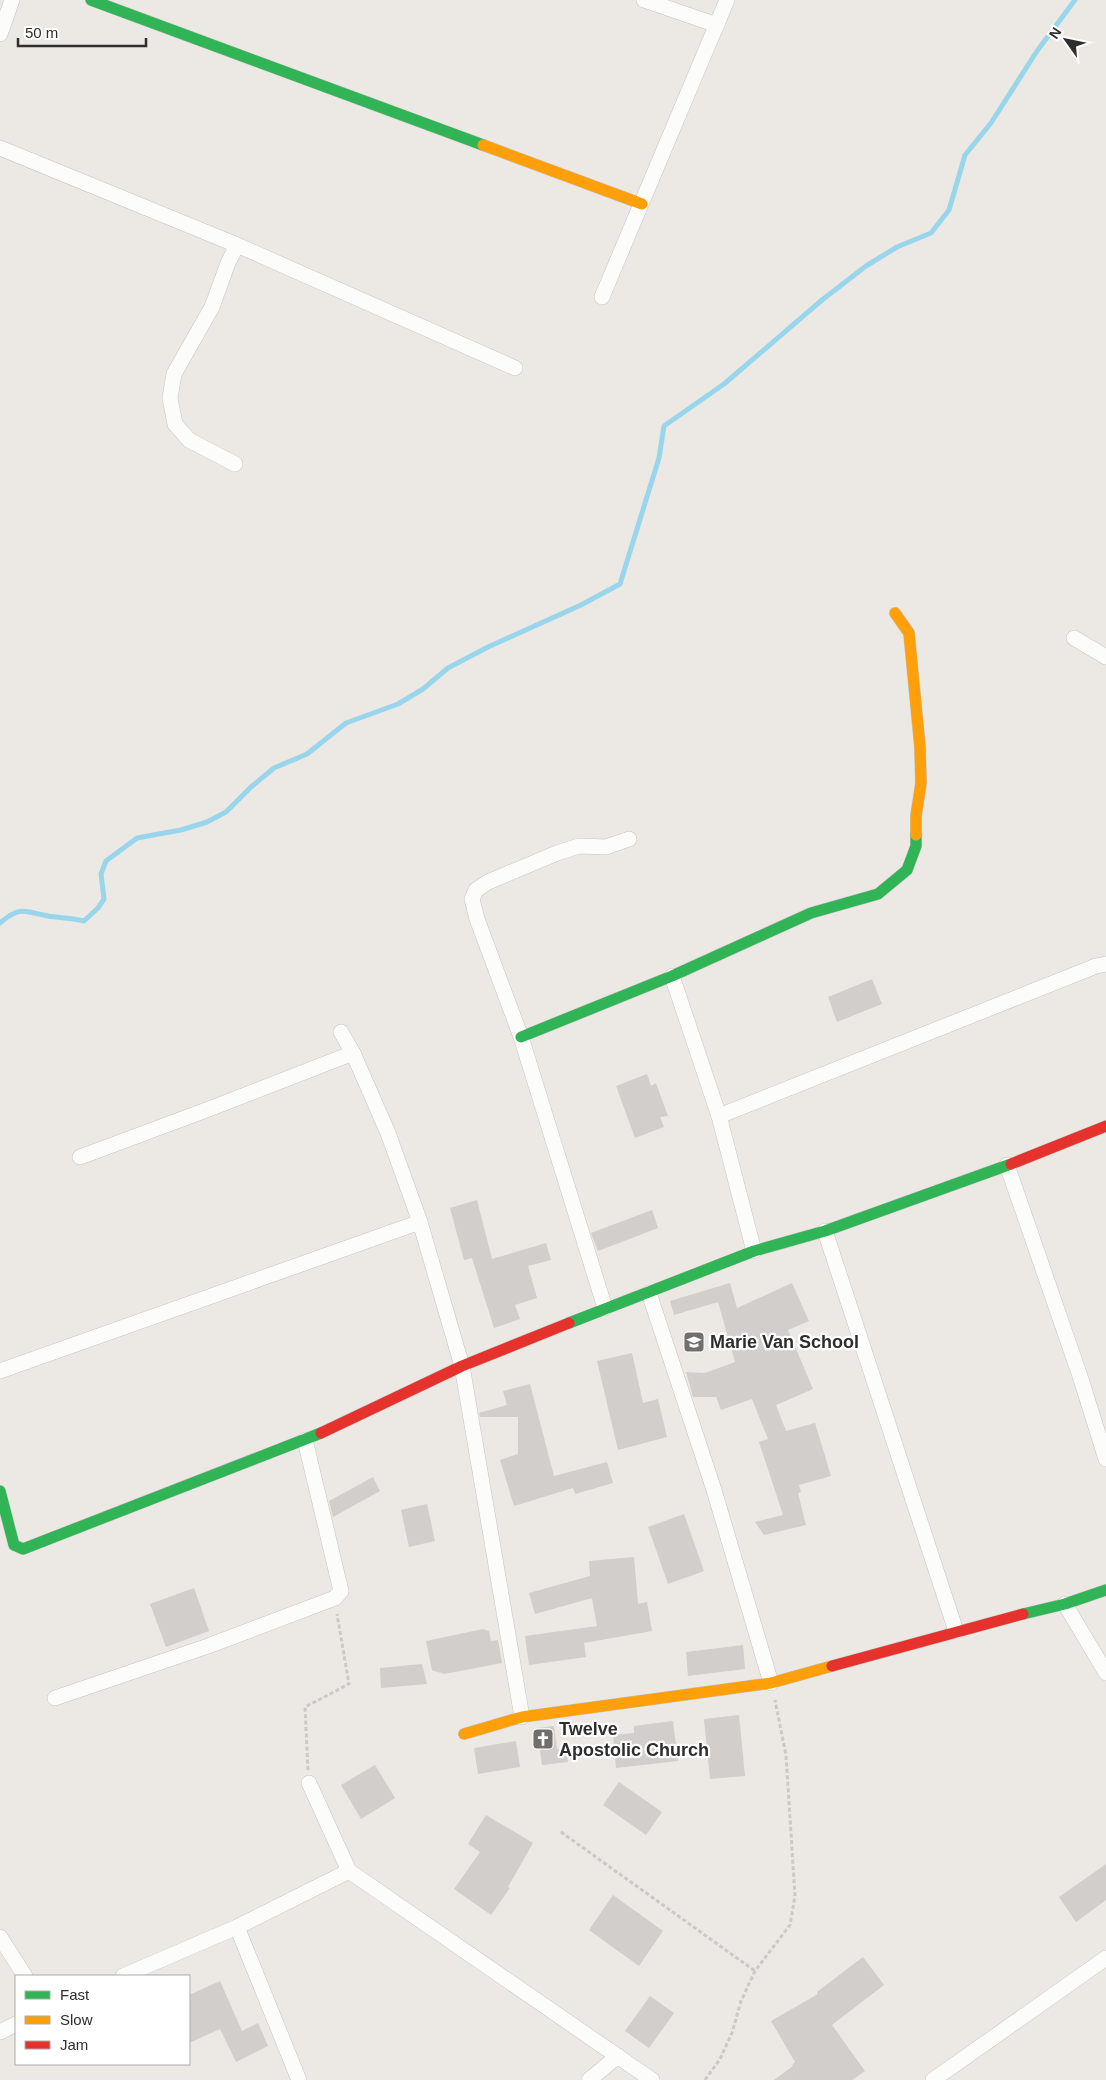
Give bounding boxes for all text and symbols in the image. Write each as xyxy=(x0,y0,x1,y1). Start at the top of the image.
scale bar xyxy=(18,15,145,47)
north arrow xyxy=(1041,15,1091,65)
text: 50 m xyxy=(25,24,58,41)
text: N xyxy=(1046,24,1065,42)
school or university icon: Marie Van School xyxy=(682,1330,706,1354)
place label: Marie Van School xyxy=(710,1332,859,1352)
place label: Twelve Apostolic Church xyxy=(559,1719,709,1760)
church icon: Twelve Apostolic Church xyxy=(531,1727,555,1751)
legend xyxy=(15,1975,190,2065)
text: Fast xyxy=(60,1986,90,2003)
text: Slow xyxy=(60,2011,93,2028)
text: Jam xyxy=(60,2036,88,2053)

